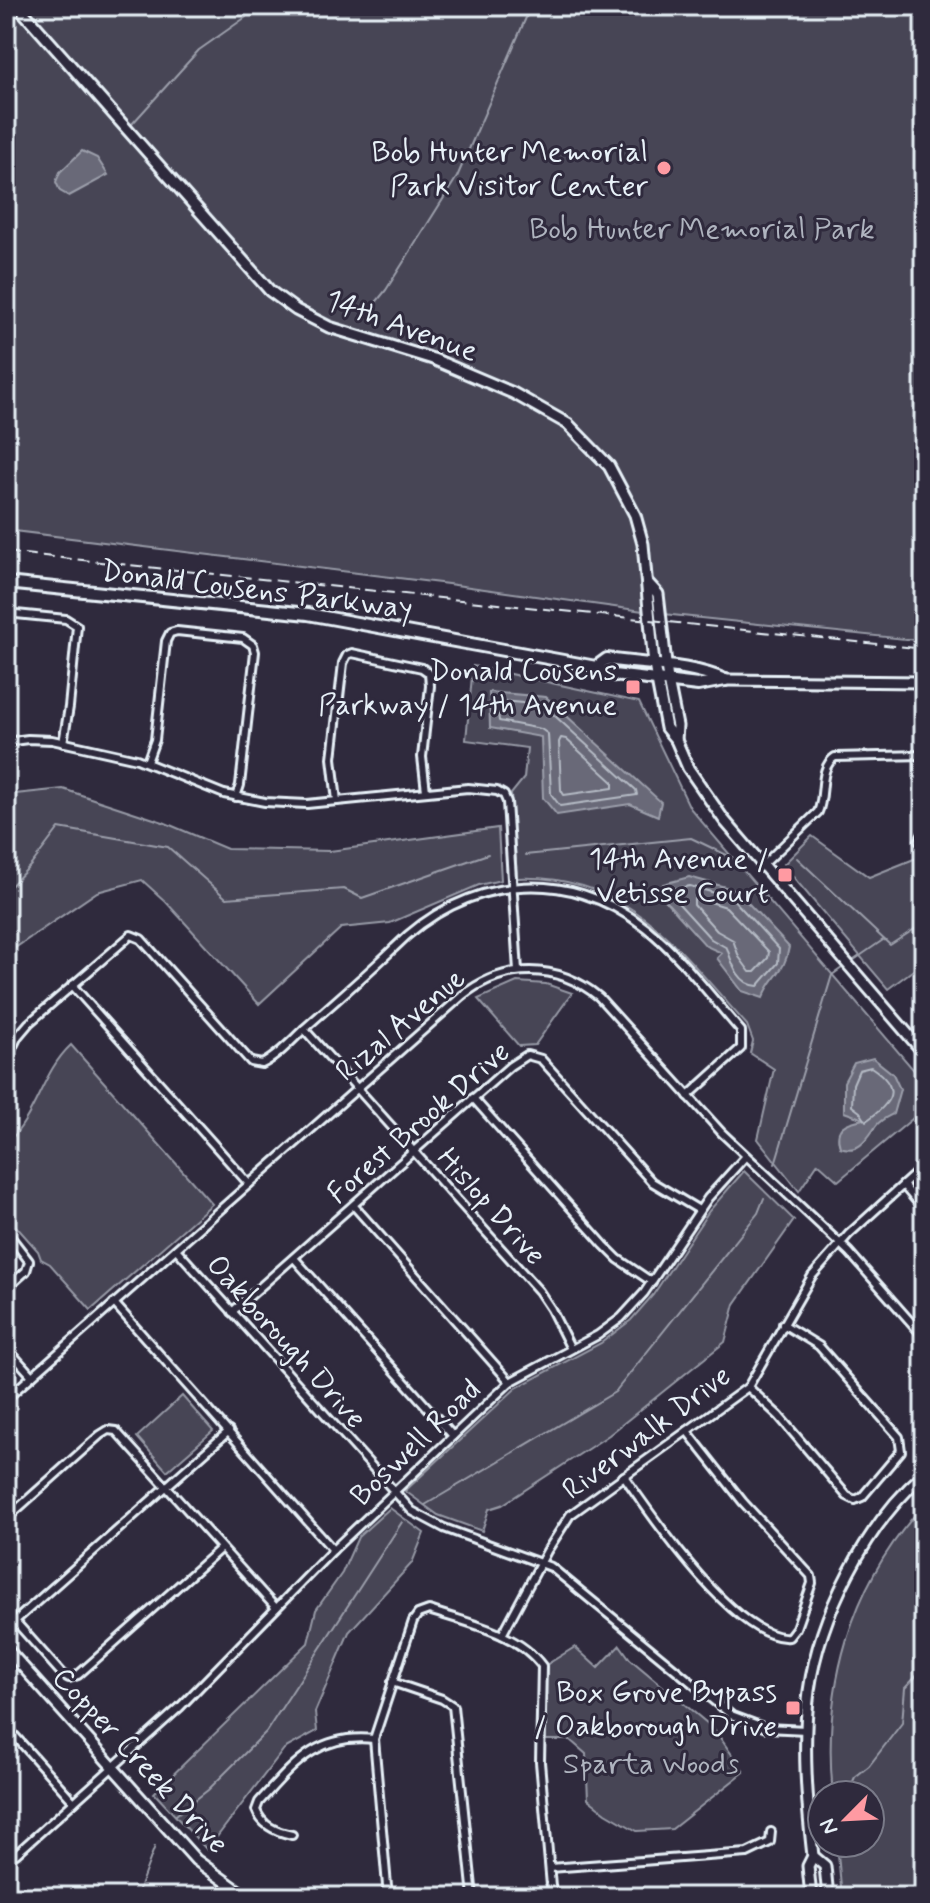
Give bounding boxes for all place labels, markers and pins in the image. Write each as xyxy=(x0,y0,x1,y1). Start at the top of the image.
place label: Bob Hunter Memorial Park Visitor Center xyxy=(372,133,649,206)
marker: Bob Hunter Memorial Park Visitor Center xyxy=(655,159,673,177)
place label: Donald Cousens Parkway / 14th Avenue xyxy=(318,652,617,725)
marker: Donald Cousens Parkway / 14th Avenue xyxy=(624,678,642,696)
place label: 14th Avenue / Vetisse Court xyxy=(589,840,769,913)
marker: 14th Avenue / Vetisse Court xyxy=(776,866,794,884)
place label: Box Grove Bypass / Oakborough Drive xyxy=(534,1673,777,1746)
marker: Box Grove Bypass / Oakborough Drive xyxy=(784,1699,802,1717)

